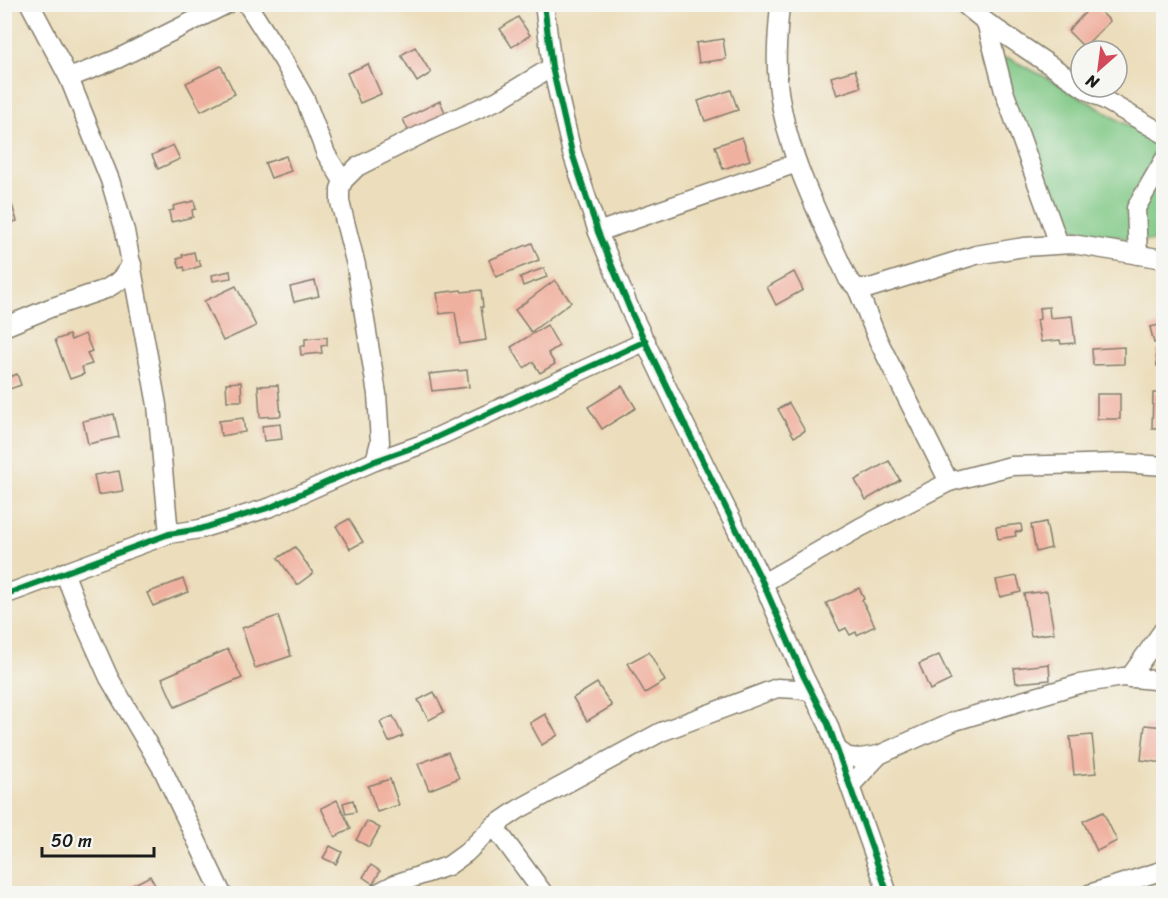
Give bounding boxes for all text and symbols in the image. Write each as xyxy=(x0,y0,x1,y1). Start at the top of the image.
north arrow xyxy=(1069,39,1129,99)
text: N xyxy=(1080,66,1105,98)
scale bar xyxy=(42,820,154,858)
text: 50 m xyxy=(51,825,92,857)

